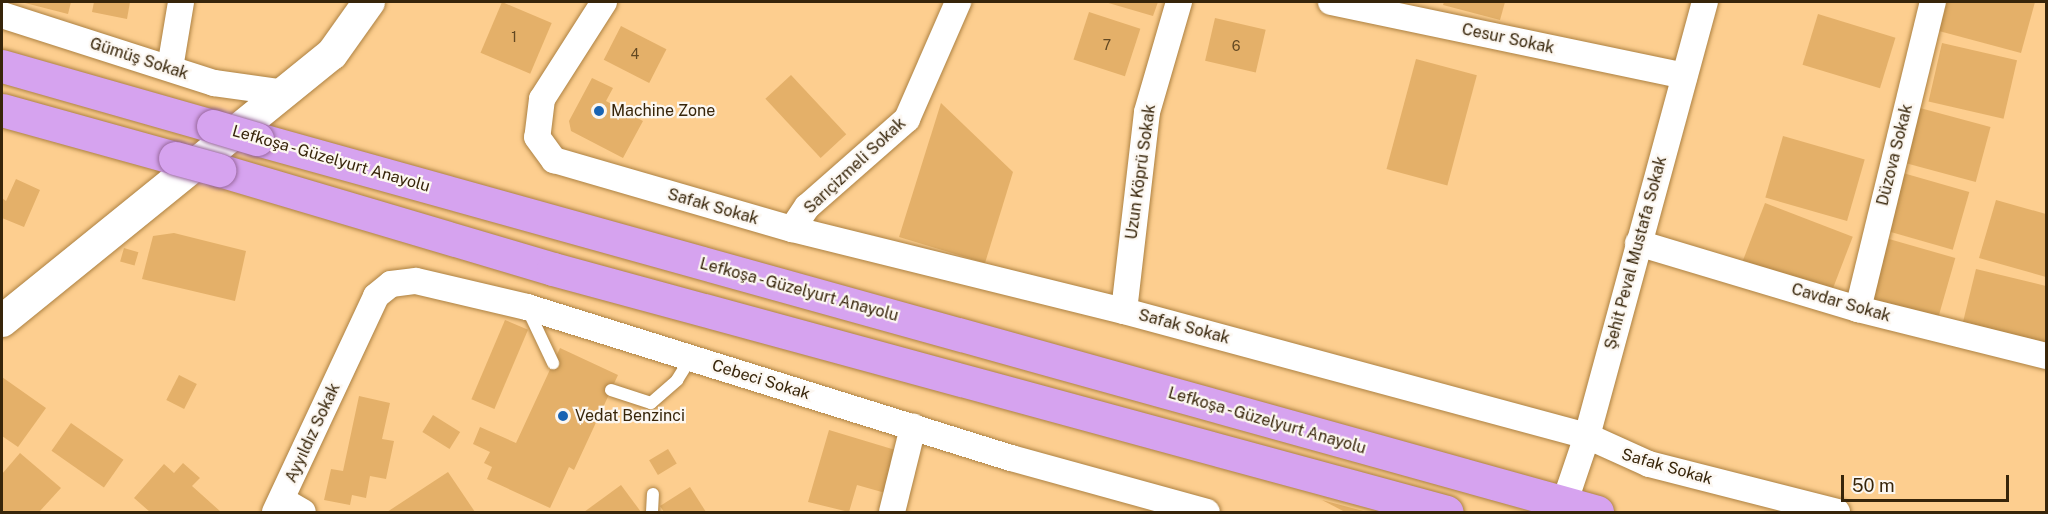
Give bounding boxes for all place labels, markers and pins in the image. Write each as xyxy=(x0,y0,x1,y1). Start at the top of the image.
place label: Machine Zone xyxy=(611,101,715,121)
marker: Machine Zone xyxy=(592,104,606,118)
place label: Vedat Benzinci xyxy=(575,406,685,426)
marker: Vedat Benzinci xyxy=(556,409,570,423)

